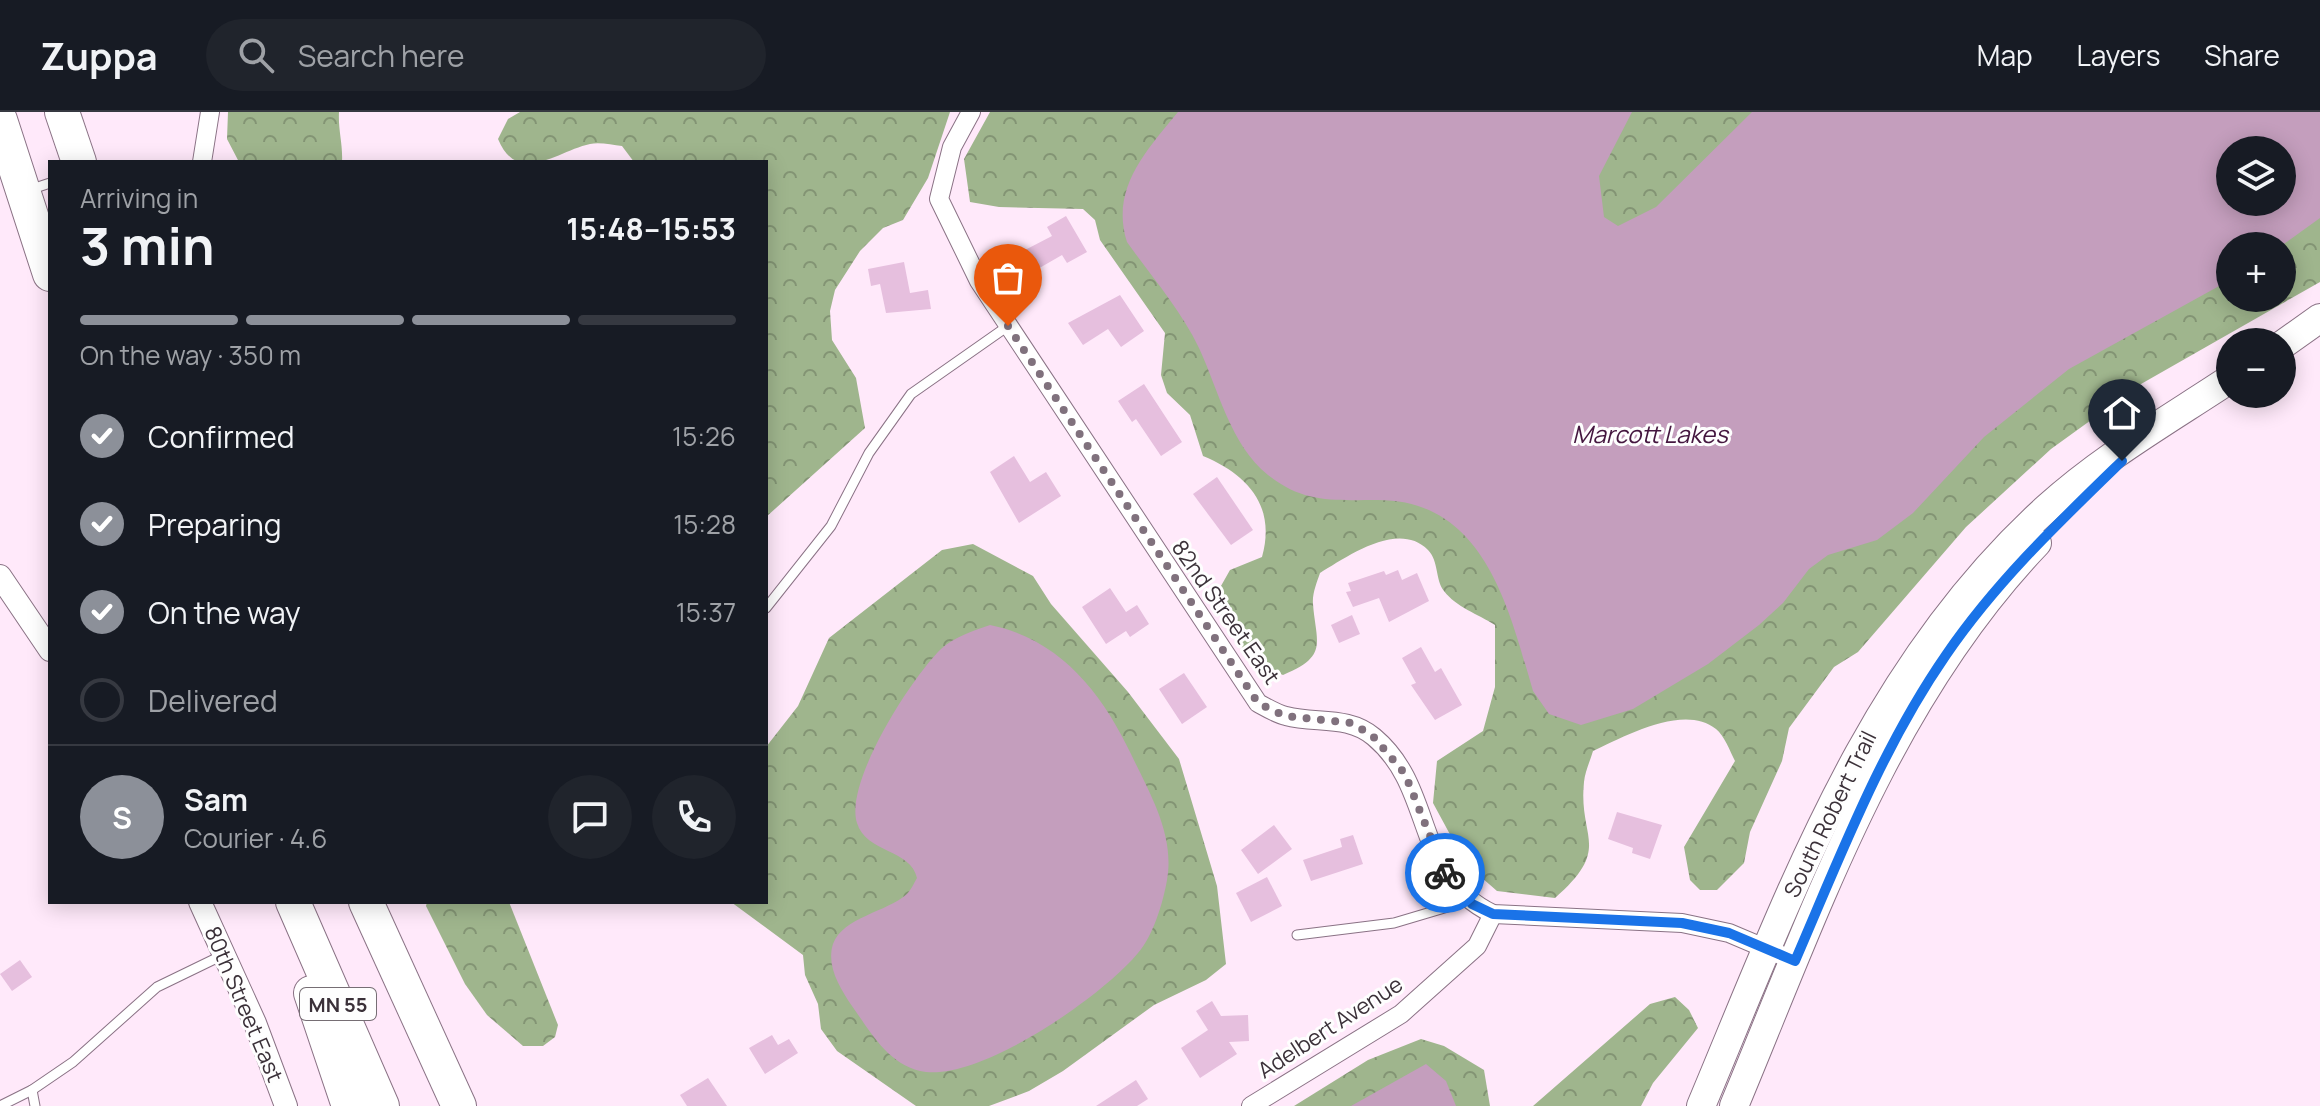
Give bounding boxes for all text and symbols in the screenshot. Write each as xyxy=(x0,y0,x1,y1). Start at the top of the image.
search box xyxy=(206,19,766,91)
text: Zuppa xyxy=(40,29,158,81)
icon: search xyxy=(234,33,278,77)
text: Search here xyxy=(298,35,464,76)
text: Map xyxy=(1977,36,2033,74)
text: Layers xyxy=(2077,36,2160,74)
text: Share xyxy=(2204,36,2280,74)
map controls xyxy=(2216,136,2296,408)
button: layers xyxy=(2216,136,2296,216)
text: Arriving in xyxy=(80,180,198,216)
text: 15:48–15:53 xyxy=(566,208,736,249)
text: 3 min xyxy=(80,210,215,281)
button: + xyxy=(2216,232,2296,312)
pin xyxy=(974,244,1042,326)
icon: bag xyxy=(986,256,1030,300)
button: − xyxy=(2216,328,2296,408)
text: On the way · 350 m xyxy=(80,337,301,373)
pin xyxy=(2088,379,2156,461)
icon: home xyxy=(2100,391,2144,435)
icon: check xyxy=(80,414,124,458)
text: Confirmed xyxy=(148,416,295,457)
water label: Marcott Lakes xyxy=(1572,417,1730,450)
text: 15:26 xyxy=(672,418,736,454)
icon: check xyxy=(80,502,124,546)
text: Preparing xyxy=(148,504,282,545)
text: 15:28 xyxy=(673,506,736,542)
street label: 82nd Street East xyxy=(1165,534,1287,690)
icon: check xyxy=(80,590,124,634)
text: On the way xyxy=(148,592,301,633)
text: 15:37 xyxy=(676,594,736,630)
text: Delivered xyxy=(148,680,278,721)
street label: South Robert Trail xyxy=(1777,726,1883,902)
button: chat xyxy=(548,775,632,859)
button: phone xyxy=(652,775,736,859)
text: Sam xyxy=(184,779,248,820)
text: S xyxy=(112,797,132,838)
text: Courier · 4.6 xyxy=(184,820,327,856)
courier xyxy=(1405,833,1485,913)
icon: bike xyxy=(1423,851,1467,895)
street label: 80th Street East xyxy=(198,921,290,1087)
street label: Adelbert Avenue xyxy=(1252,969,1408,1085)
road number: MN 55 xyxy=(300,988,376,1020)

